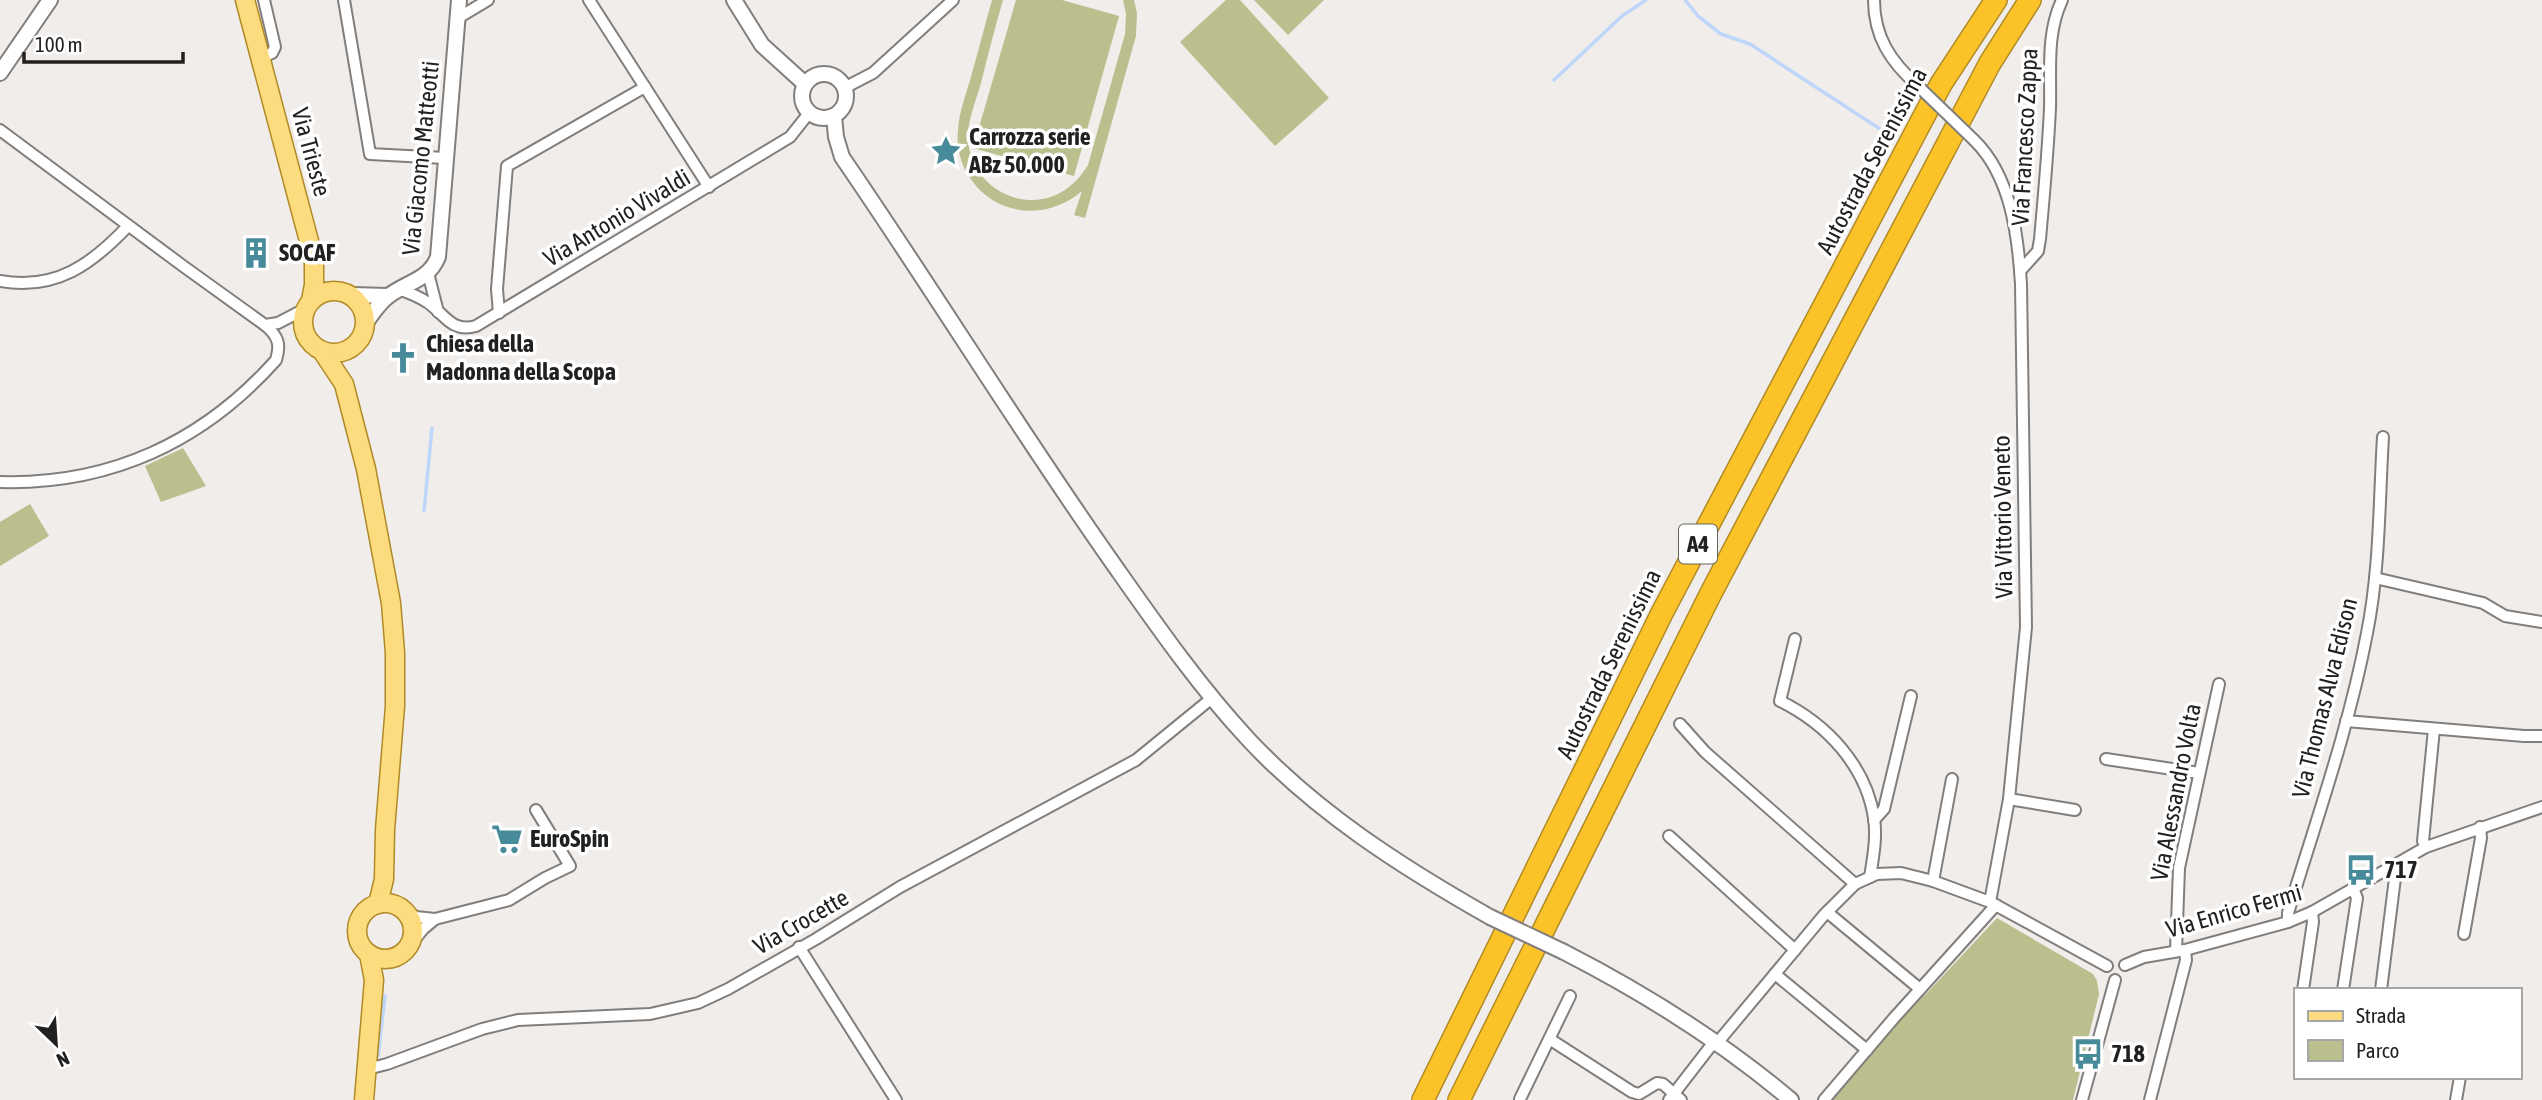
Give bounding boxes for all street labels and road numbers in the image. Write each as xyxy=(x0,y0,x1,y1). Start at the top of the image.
street label: Via Francesco Zappa xyxy=(2006,47,2043,227)
street label: Via Giacomo Matteotti xyxy=(397,59,444,257)
street label: Autostrada Serenissima xyxy=(1811,63,1932,259)
street label: Via Trieste xyxy=(287,105,336,199)
street label: Via Antonio Vivaldi xyxy=(539,163,695,272)
street label: Via Vittorio Veneto xyxy=(1988,435,2017,599)
road number: A4 xyxy=(1679,524,1717,564)
street label: Autostrada Serenissima xyxy=(1551,565,1666,763)
street label: Via Thomas Alva Edison xyxy=(2287,595,2362,801)
street label: Via Alessandro Volta xyxy=(2145,701,2206,883)
street label: Via Enrico Fermi xyxy=(2163,878,2305,943)
street label: Via Crocette xyxy=(748,884,853,960)

